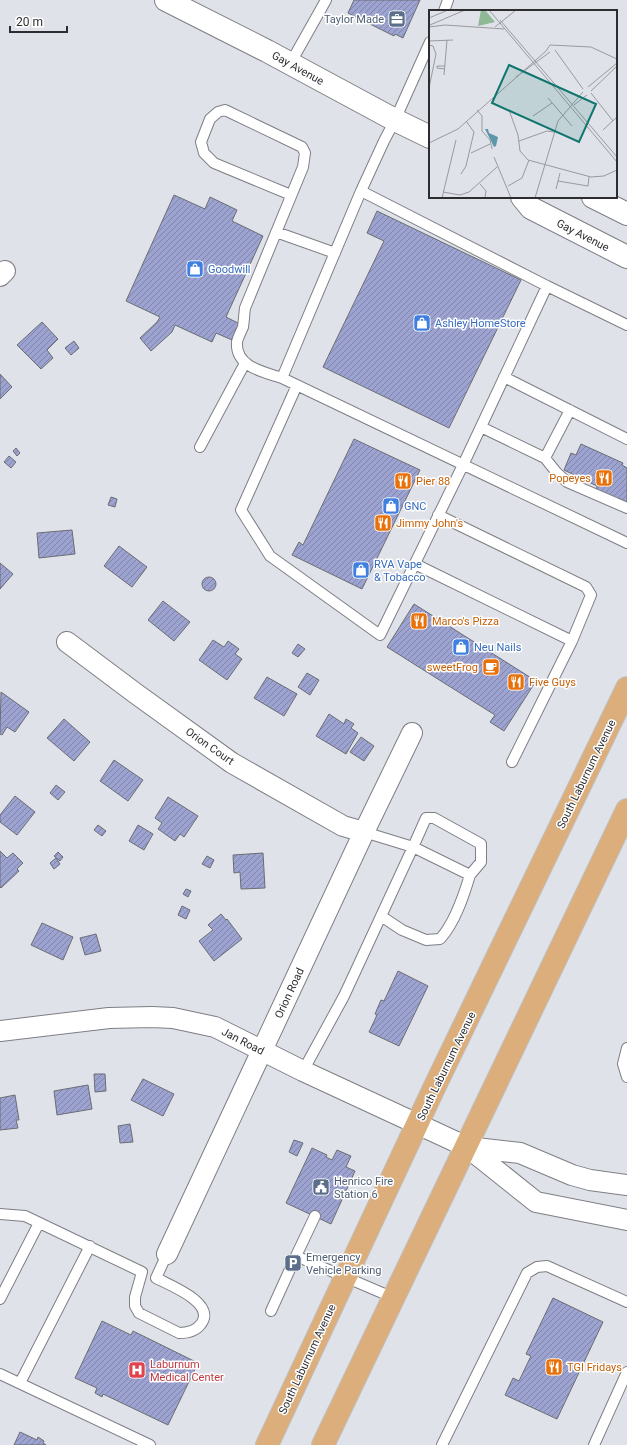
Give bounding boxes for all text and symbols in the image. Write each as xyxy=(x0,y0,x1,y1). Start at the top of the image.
scale bar xyxy=(10,8,67,34)
office icon: Taylor Made xyxy=(387,9,407,29)
inset map xyxy=(429,10,617,198)
place label: Taylor Made xyxy=(324,13,384,26)
text: 20 m xyxy=(16,15,43,29)
street label: Gay Avenue xyxy=(270,49,326,88)
street label: Gay Avenue xyxy=(554,217,611,254)
shop icon: Goodwill xyxy=(185,259,205,279)
place label: Goodwill xyxy=(208,263,251,276)
shop icon: Ashley HomeStore xyxy=(412,313,432,333)
place label: Ashley HomeStore xyxy=(435,317,526,330)
restaurant icon: Popeyes xyxy=(594,468,614,488)
restaurant icon: Pier 88 xyxy=(393,471,413,491)
place label: Popeyes xyxy=(549,472,591,485)
place label: Pier 88 xyxy=(416,475,450,488)
shop icon: GNC xyxy=(381,496,401,516)
place label: GNC xyxy=(404,500,427,513)
restaurant icon: Jimmy John's xyxy=(373,513,393,533)
place label: Jimmy John's xyxy=(396,517,463,530)
place label: RVA Vape & Tobacco xyxy=(374,558,426,584)
shop icon: RVA Vape & Tobacco xyxy=(351,560,371,580)
restaurant icon: Marco's Pizza xyxy=(409,611,429,631)
place label: Marco's Pizza xyxy=(432,615,499,628)
shop icon: Neu Nails xyxy=(451,637,471,657)
place label: Neu Nails xyxy=(474,641,522,654)
cafe icon: sweetFrog xyxy=(481,657,501,677)
place label: sweetFrog xyxy=(427,661,478,674)
restaurant icon: Five Guys xyxy=(506,672,526,692)
place label: Five Guys xyxy=(529,676,576,689)
street label: South Laburnum Avenue xyxy=(554,717,619,831)
street label: Orion Court xyxy=(183,725,237,768)
street label: Orion Road xyxy=(272,966,307,1021)
street label: South Laburnum Avenue xyxy=(414,1009,479,1123)
street label: Jan Road xyxy=(219,1025,266,1058)
place label: Henrico Fire Station 6 xyxy=(334,1175,393,1201)
public building icon: Henrico Fire Station 6 xyxy=(311,1177,331,1197)
place label: Emergency Vehicle Parking xyxy=(306,1251,381,1277)
parking icon: Emergency Vehicle Parking xyxy=(283,1253,303,1273)
street label: South Laburnum Avenue xyxy=(276,1302,339,1416)
restaurant icon: TGI Fridays xyxy=(544,1357,564,1377)
place label: Laburnum Medical Center xyxy=(150,1358,224,1384)
hospital icon: Laburnum Medical Center xyxy=(127,1360,147,1380)
place label: TGI Fridays xyxy=(567,1361,622,1374)

